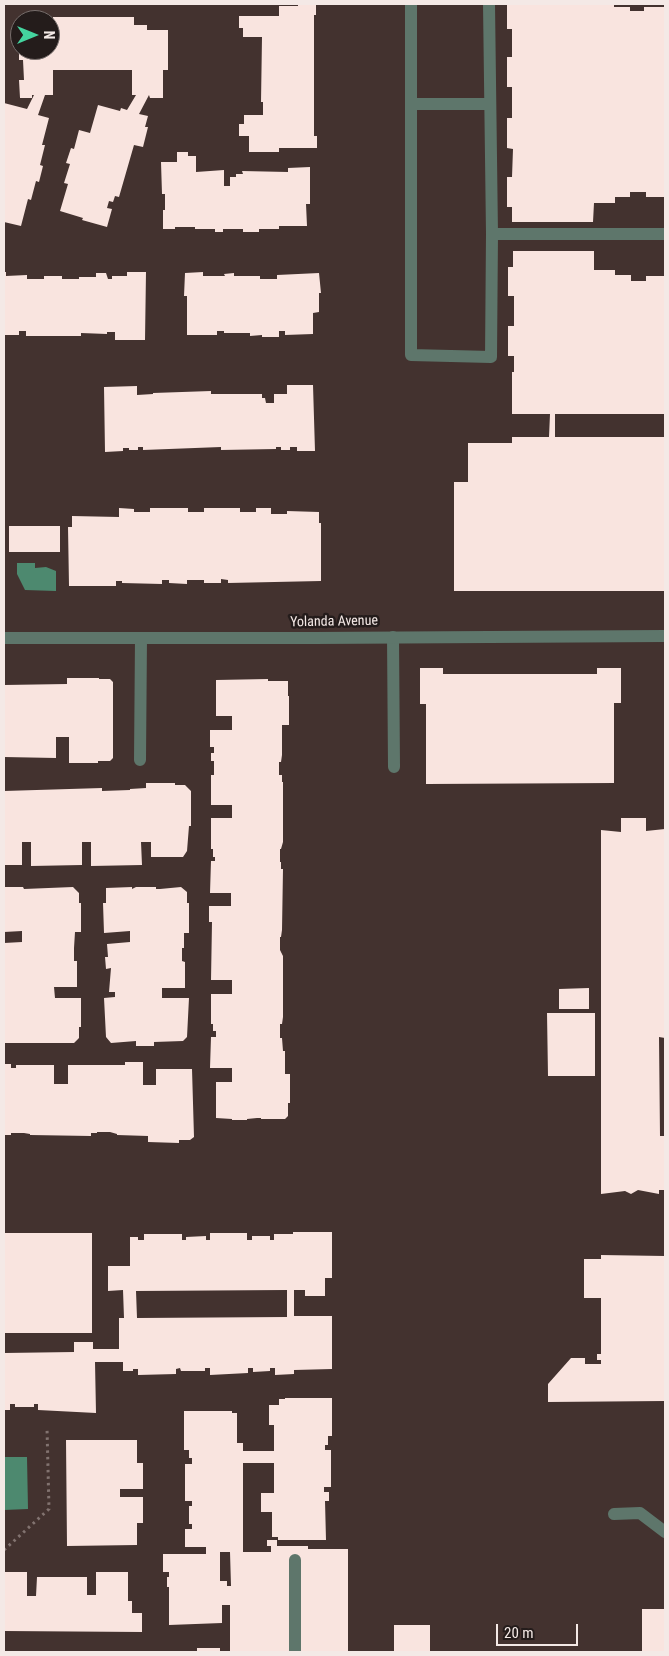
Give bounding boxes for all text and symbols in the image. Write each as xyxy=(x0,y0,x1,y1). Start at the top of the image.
north arrow xyxy=(10,10,60,60)
text: N xyxy=(41,31,57,39)
street label: Yolanda Avenue xyxy=(290,613,378,631)
scale bar xyxy=(499,1614,582,1646)
text: 20 m xyxy=(504,1624,534,1642)

